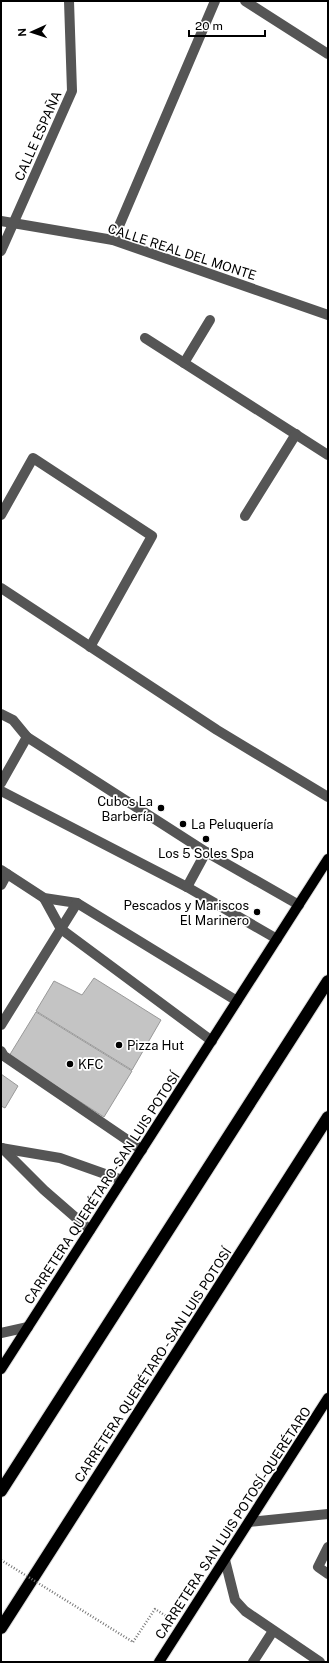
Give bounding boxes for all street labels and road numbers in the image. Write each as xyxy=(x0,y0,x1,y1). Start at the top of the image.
street label: CALLE ESPAÑA xyxy=(11,89,65,183)
street label: CALLE REAL DEL MONTE xyxy=(106,221,258,283)
street label: CARRETERA QUERÉTARO-SAN LUIS POTOSÍ xyxy=(20,1068,183,1307)
street label: CARRETERA QUERÉTARO - SAN LUIS POTOSÍ xyxy=(71,1243,235,1485)
street label: CARRETERA SAN LUIS POTOSÍ-QUERÉTARO xyxy=(151,1404,314,1642)

